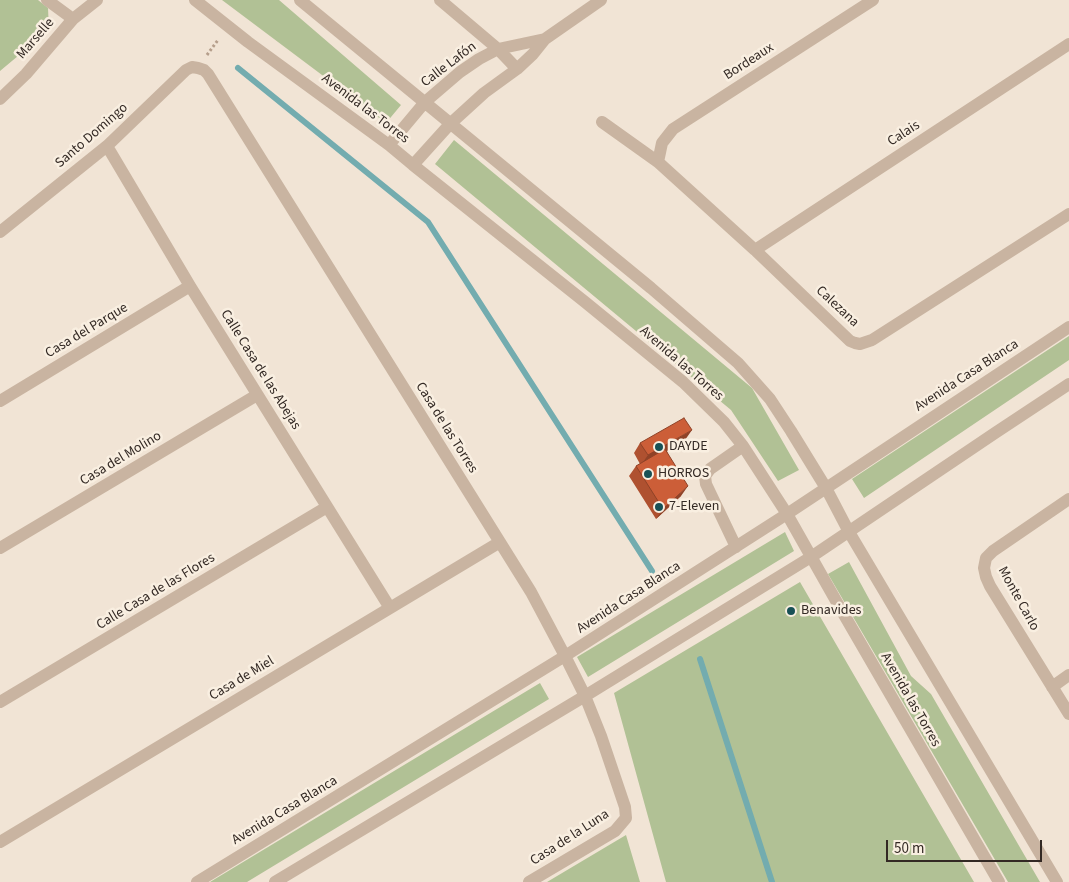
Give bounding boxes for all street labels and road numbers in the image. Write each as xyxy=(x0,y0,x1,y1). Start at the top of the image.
street label: Marselle xyxy=(14,15,58,63)
street label: Calle Lafón xyxy=(418,39,480,91)
street label: Bordeaux xyxy=(721,40,777,84)
street label: Avenida las Torres xyxy=(318,71,412,147)
street label: Santo Domingo xyxy=(52,100,132,172)
street label: Calais xyxy=(885,117,923,151)
street label: Calezana xyxy=(812,283,862,331)
street label: Casa del Parque xyxy=(43,300,131,362)
street label: Calle Casa de las Abejas xyxy=(216,307,304,433)
street label: Avenida las Torres xyxy=(636,323,726,405)
street label: Avenida Casa Blanca xyxy=(912,336,1022,416)
street label: Casa de las Torres xyxy=(411,379,481,477)
street label: Casa del Molino xyxy=(77,428,165,490)
street label: Calle Casa de las Flores xyxy=(94,550,218,634)
street label: Avenida Casa Blanca xyxy=(574,558,684,638)
street label: Monte Carlo xyxy=(993,564,1043,634)
street label: Avenida las Torres xyxy=(876,650,944,750)
street label: Casa de Miel xyxy=(207,653,277,705)
street label: Avenida Casa Blanca xyxy=(229,773,341,849)
street label: Casa de la Luna xyxy=(527,806,613,870)

